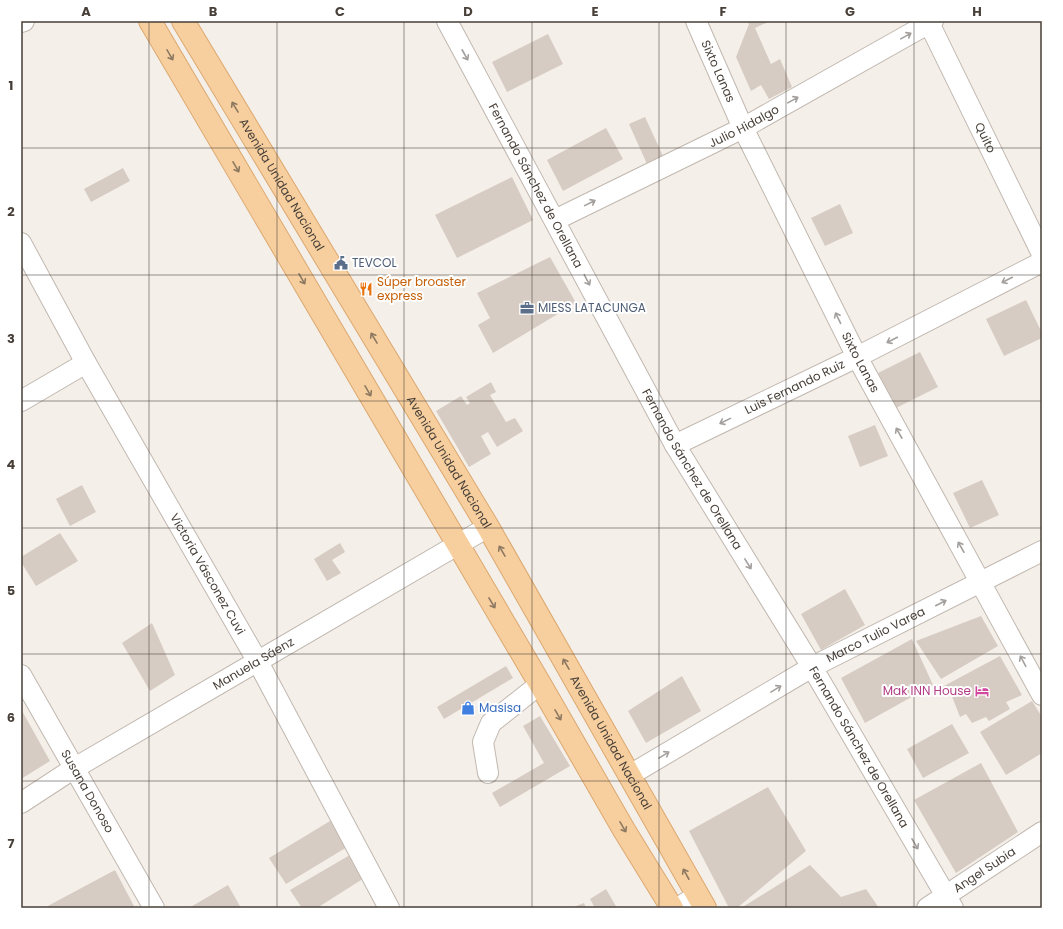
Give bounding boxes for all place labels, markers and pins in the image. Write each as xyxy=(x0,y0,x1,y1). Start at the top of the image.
place label: TEVCOL xyxy=(352,254,397,271)
public building icon: TEVCOL xyxy=(333,255,349,271)
place label: Súper broaster express xyxy=(377,273,466,304)
restaurant icon: Súper broaster express xyxy=(358,281,374,297)
place label: MIESS LATACUNGA xyxy=(538,299,646,316)
office icon: MIESS LATACUNGA xyxy=(519,300,535,316)
place label: Mak INN House xyxy=(883,682,971,699)
hotel icon: Mak INN House xyxy=(974,683,990,699)
place label: Masisa xyxy=(479,699,521,716)
shop icon: Masisa xyxy=(460,700,476,716)

